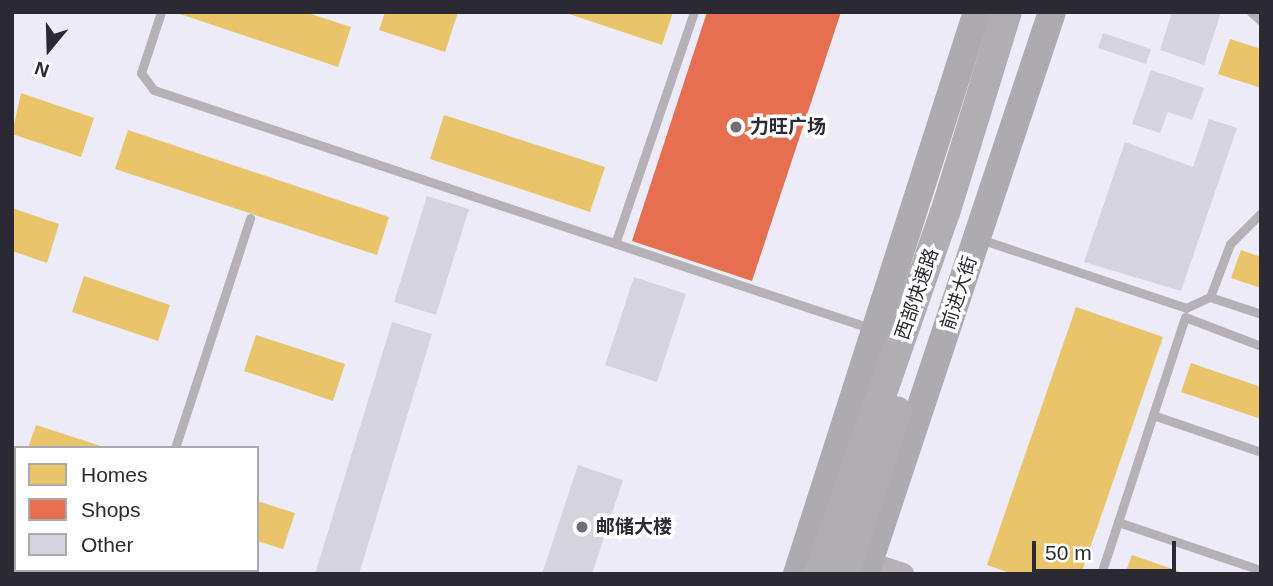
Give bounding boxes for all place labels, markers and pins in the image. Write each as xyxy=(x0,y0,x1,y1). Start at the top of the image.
place label: 力旺广场 xyxy=(750,116,826,138)
marker: 力旺广场 xyxy=(728,119,744,135)
place label: 邮储大楼 xyxy=(596,516,672,538)
marker: 邮储大楼 xyxy=(574,519,590,535)

